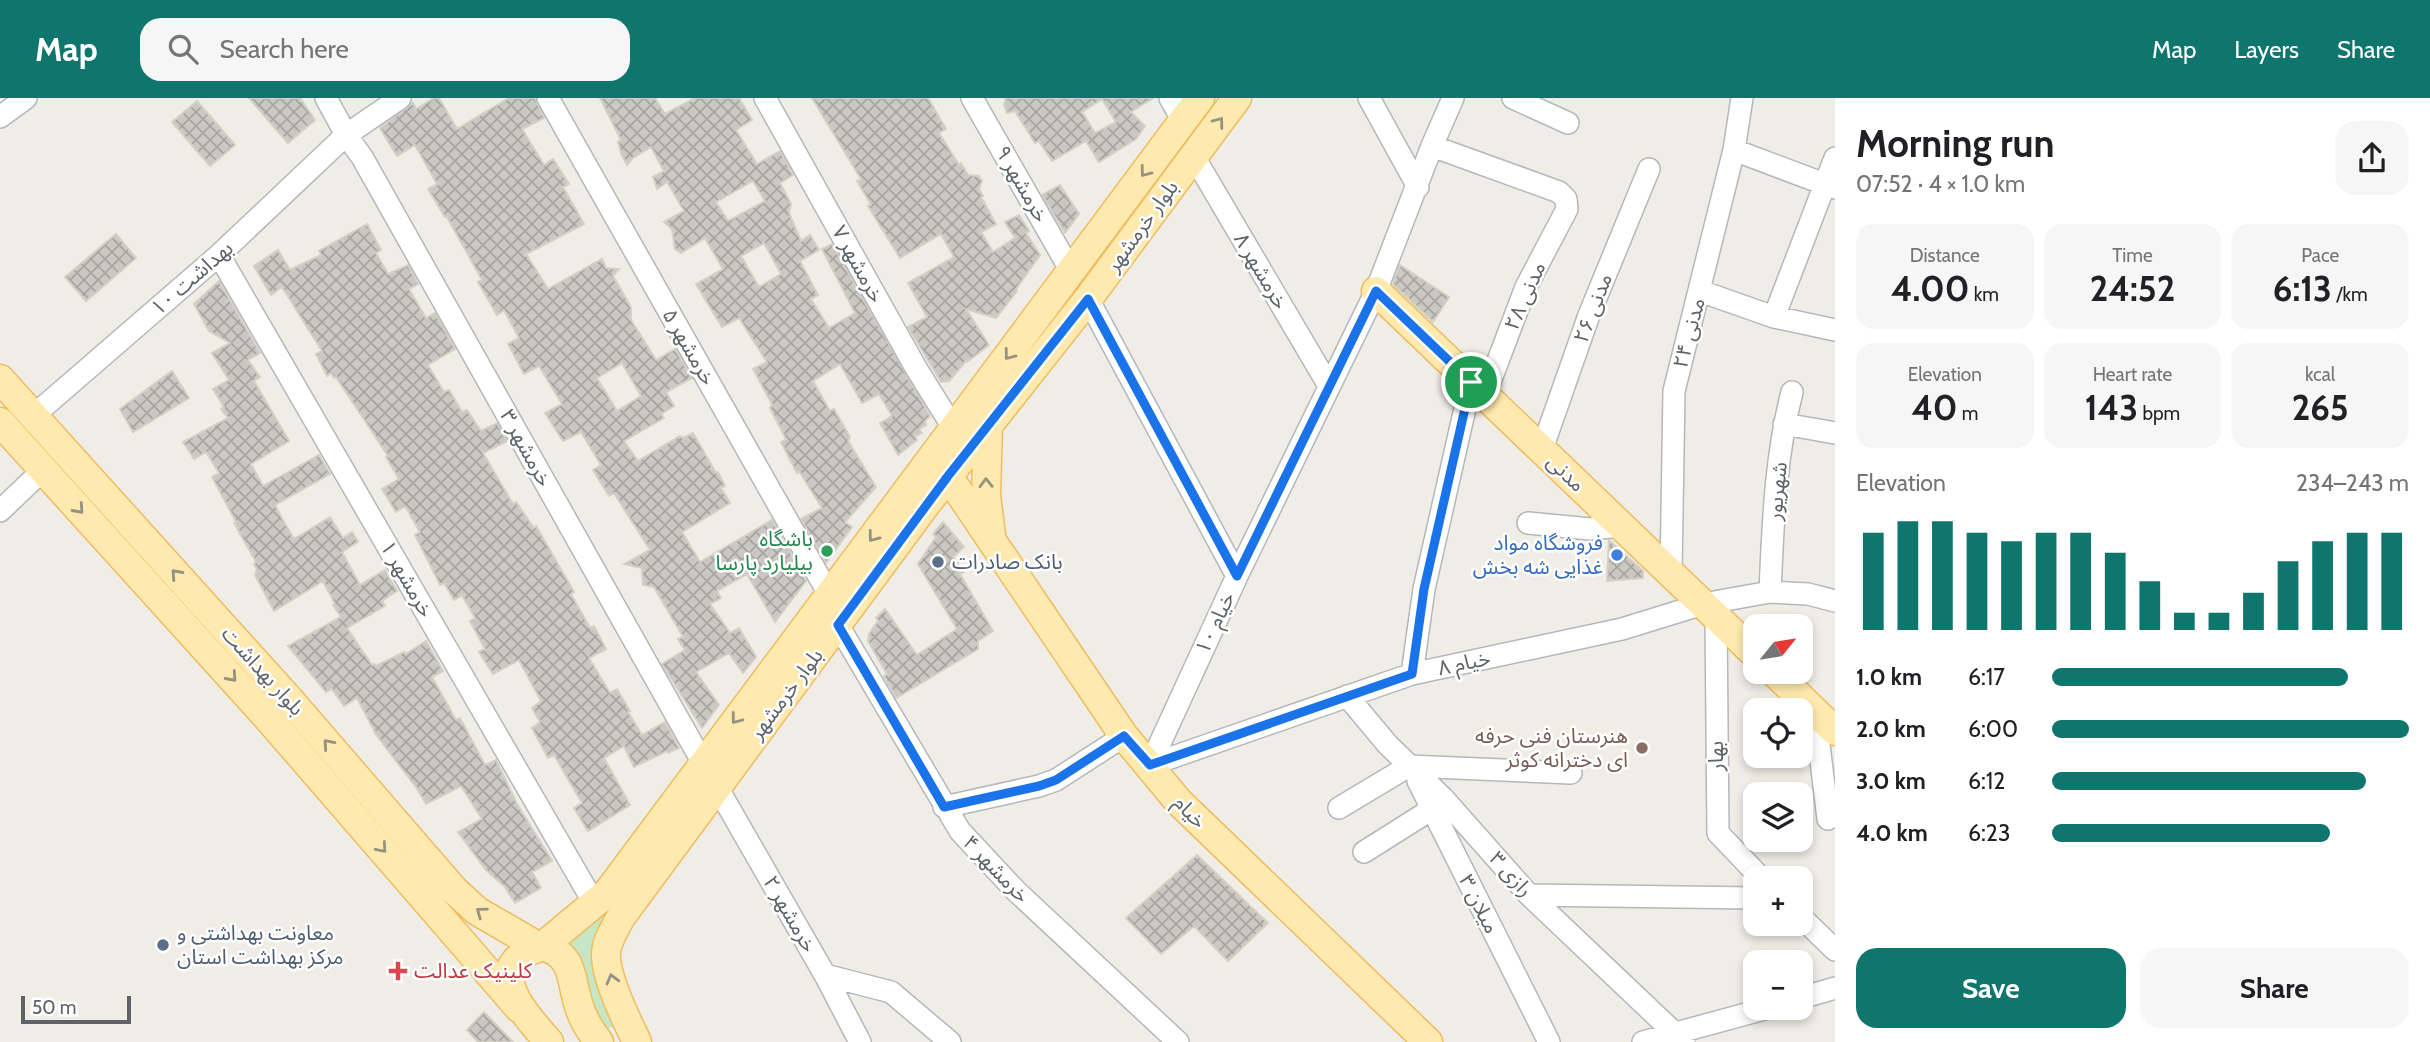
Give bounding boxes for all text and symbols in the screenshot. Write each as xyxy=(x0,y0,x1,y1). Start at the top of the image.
search box xyxy=(140,18,630,81)
text: Map xyxy=(35,29,98,69)
icon: search xyxy=(164,30,202,68)
text: Search here xyxy=(220,33,349,65)
text: Map xyxy=(2152,35,2196,64)
text: Layers xyxy=(2234,35,2299,64)
text: Share xyxy=(2337,35,2395,64)
one-way arrow xyxy=(1210,117,1223,130)
text: Morning run xyxy=(1856,120,2055,167)
button: share xyxy=(2335,121,2409,195)
street label: خرمشهر ۹ xyxy=(990,141,1054,227)
one-way arrow xyxy=(1141,164,1153,177)
text: 07:52 · 4 × 1.0 km xyxy=(1856,170,2025,198)
street label: بلوار خرمشهر xyxy=(1099,175,1183,277)
street label: خرمشهر ۷ xyxy=(827,221,890,307)
street label: خرمشهر ۸ xyxy=(1229,228,1294,313)
street label: بهداشت ۱۰ xyxy=(145,235,238,320)
text: Distance xyxy=(1910,244,1980,267)
text: Time xyxy=(2112,244,2153,267)
text: Pace xyxy=(2301,244,2339,267)
street label: مدنی ۲۸ xyxy=(1498,258,1551,334)
text: 4.00 xyxy=(1891,267,1969,310)
text: 24:52 xyxy=(2090,267,2175,310)
text: 6:13 xyxy=(2273,267,2332,310)
street label: مدنی ۲۶ xyxy=(1568,270,1617,346)
text: km xyxy=(1969,283,1999,306)
text: /km xyxy=(2332,283,2368,306)
street label: مدنی ۲۴ xyxy=(1667,295,1710,371)
street label: خرمشهر ۵ xyxy=(657,304,721,390)
one-way arrow xyxy=(1005,347,1017,360)
pin xyxy=(1441,352,1501,412)
icon: arrive xyxy=(1452,363,1490,401)
text: Elevation xyxy=(1908,363,1982,386)
text: Heart rate xyxy=(2093,363,2172,386)
text: kcal xyxy=(2305,363,2335,386)
text: 40 xyxy=(1911,386,1958,429)
text: 143 xyxy=(2085,386,2138,429)
text: 265 xyxy=(2292,386,2349,429)
text: m xyxy=(1958,402,1979,425)
text: bpm xyxy=(2138,402,2180,425)
street label: خرمشهر ۳ xyxy=(495,405,558,491)
street label: مدنی xyxy=(1542,449,1591,497)
street label: شهریور xyxy=(1761,460,1792,522)
text: Elevation xyxy=(1856,469,1946,497)
text: 234–243 m xyxy=(2296,469,2409,497)
one-way arrow xyxy=(978,478,994,488)
one-way arrow xyxy=(71,501,83,514)
place label: باشگاه بیلیارد پارسا xyxy=(715,526,813,576)
one-way arrow xyxy=(869,529,882,542)
place label: فروشگاه مواد غذایی شه بخش xyxy=(1473,530,1603,579)
street label: خرمشهر ۱ xyxy=(375,536,439,622)
marker: باشگاه بیلیارد پارسا xyxy=(819,543,835,559)
marker: فروشگاه مواد غذایی شه بخش xyxy=(1609,547,1625,563)
place label: بانک صادرات xyxy=(952,549,1063,574)
marker: بانک صادرات xyxy=(930,554,946,570)
one-way arrow xyxy=(172,570,184,583)
street label: خیام ۱۰ xyxy=(1189,588,1243,659)
north arrow xyxy=(1743,614,1813,684)
map controls xyxy=(1743,614,1813,1020)
street label: بلوار بهداشت xyxy=(217,621,310,720)
street label: بلوار خرمشهر xyxy=(743,643,828,745)
street label: خیام ۸ xyxy=(1435,645,1493,684)
text: 1.0 km xyxy=(1856,663,1922,691)
text: 6:17 xyxy=(1968,663,2005,691)
one-way arrow xyxy=(224,669,236,682)
button: locate xyxy=(1743,698,1813,768)
one-way arrow xyxy=(732,711,745,724)
text: 2.0 km xyxy=(1856,715,1926,743)
text: 6:00 xyxy=(1968,715,2018,743)
place label: هنرستان فنی حرفه ای دخترانه کوثر xyxy=(1475,723,1628,772)
one-way arrow xyxy=(324,739,336,752)
marker: هنرستان فنی حرفه ای دخترانه کوثر xyxy=(1634,740,1650,756)
street label: بهار xyxy=(1703,741,1728,772)
text: 3.0 km xyxy=(1856,767,1926,795)
text: 6:12 xyxy=(1968,767,2005,795)
button: layers xyxy=(1743,782,1813,852)
street label: خیام xyxy=(1166,790,1212,836)
text: 4.0 km xyxy=(1856,819,1928,847)
text: 6:23 xyxy=(1968,819,2010,847)
street label: خرمشهر ۴ xyxy=(958,830,1035,908)
one-way arrow xyxy=(374,840,386,853)
street label: رازی ۳ xyxy=(1484,846,1538,902)
button: + xyxy=(1743,866,1813,936)
street label: میلان ۳ xyxy=(1454,870,1505,937)
street label: خرمشهر ۲ xyxy=(758,871,822,957)
one-way arrow xyxy=(476,908,489,920)
place label: معاونت بهداشتی و مرکز بهداشت استان xyxy=(177,920,344,969)
marker: معاونت بهداشتی و مرکز بهداشت استان xyxy=(155,937,171,953)
button: Save xyxy=(1856,948,2126,1028)
button: Share xyxy=(2140,948,2409,1028)
button: − xyxy=(1743,950,1813,1020)
place label: کلینیک عدالت xyxy=(414,958,533,983)
marker: کلینیک عدالت xyxy=(388,961,408,981)
one-way arrow xyxy=(606,973,620,985)
scale bar xyxy=(21,993,131,1025)
text: 50 m xyxy=(32,996,76,1019)

